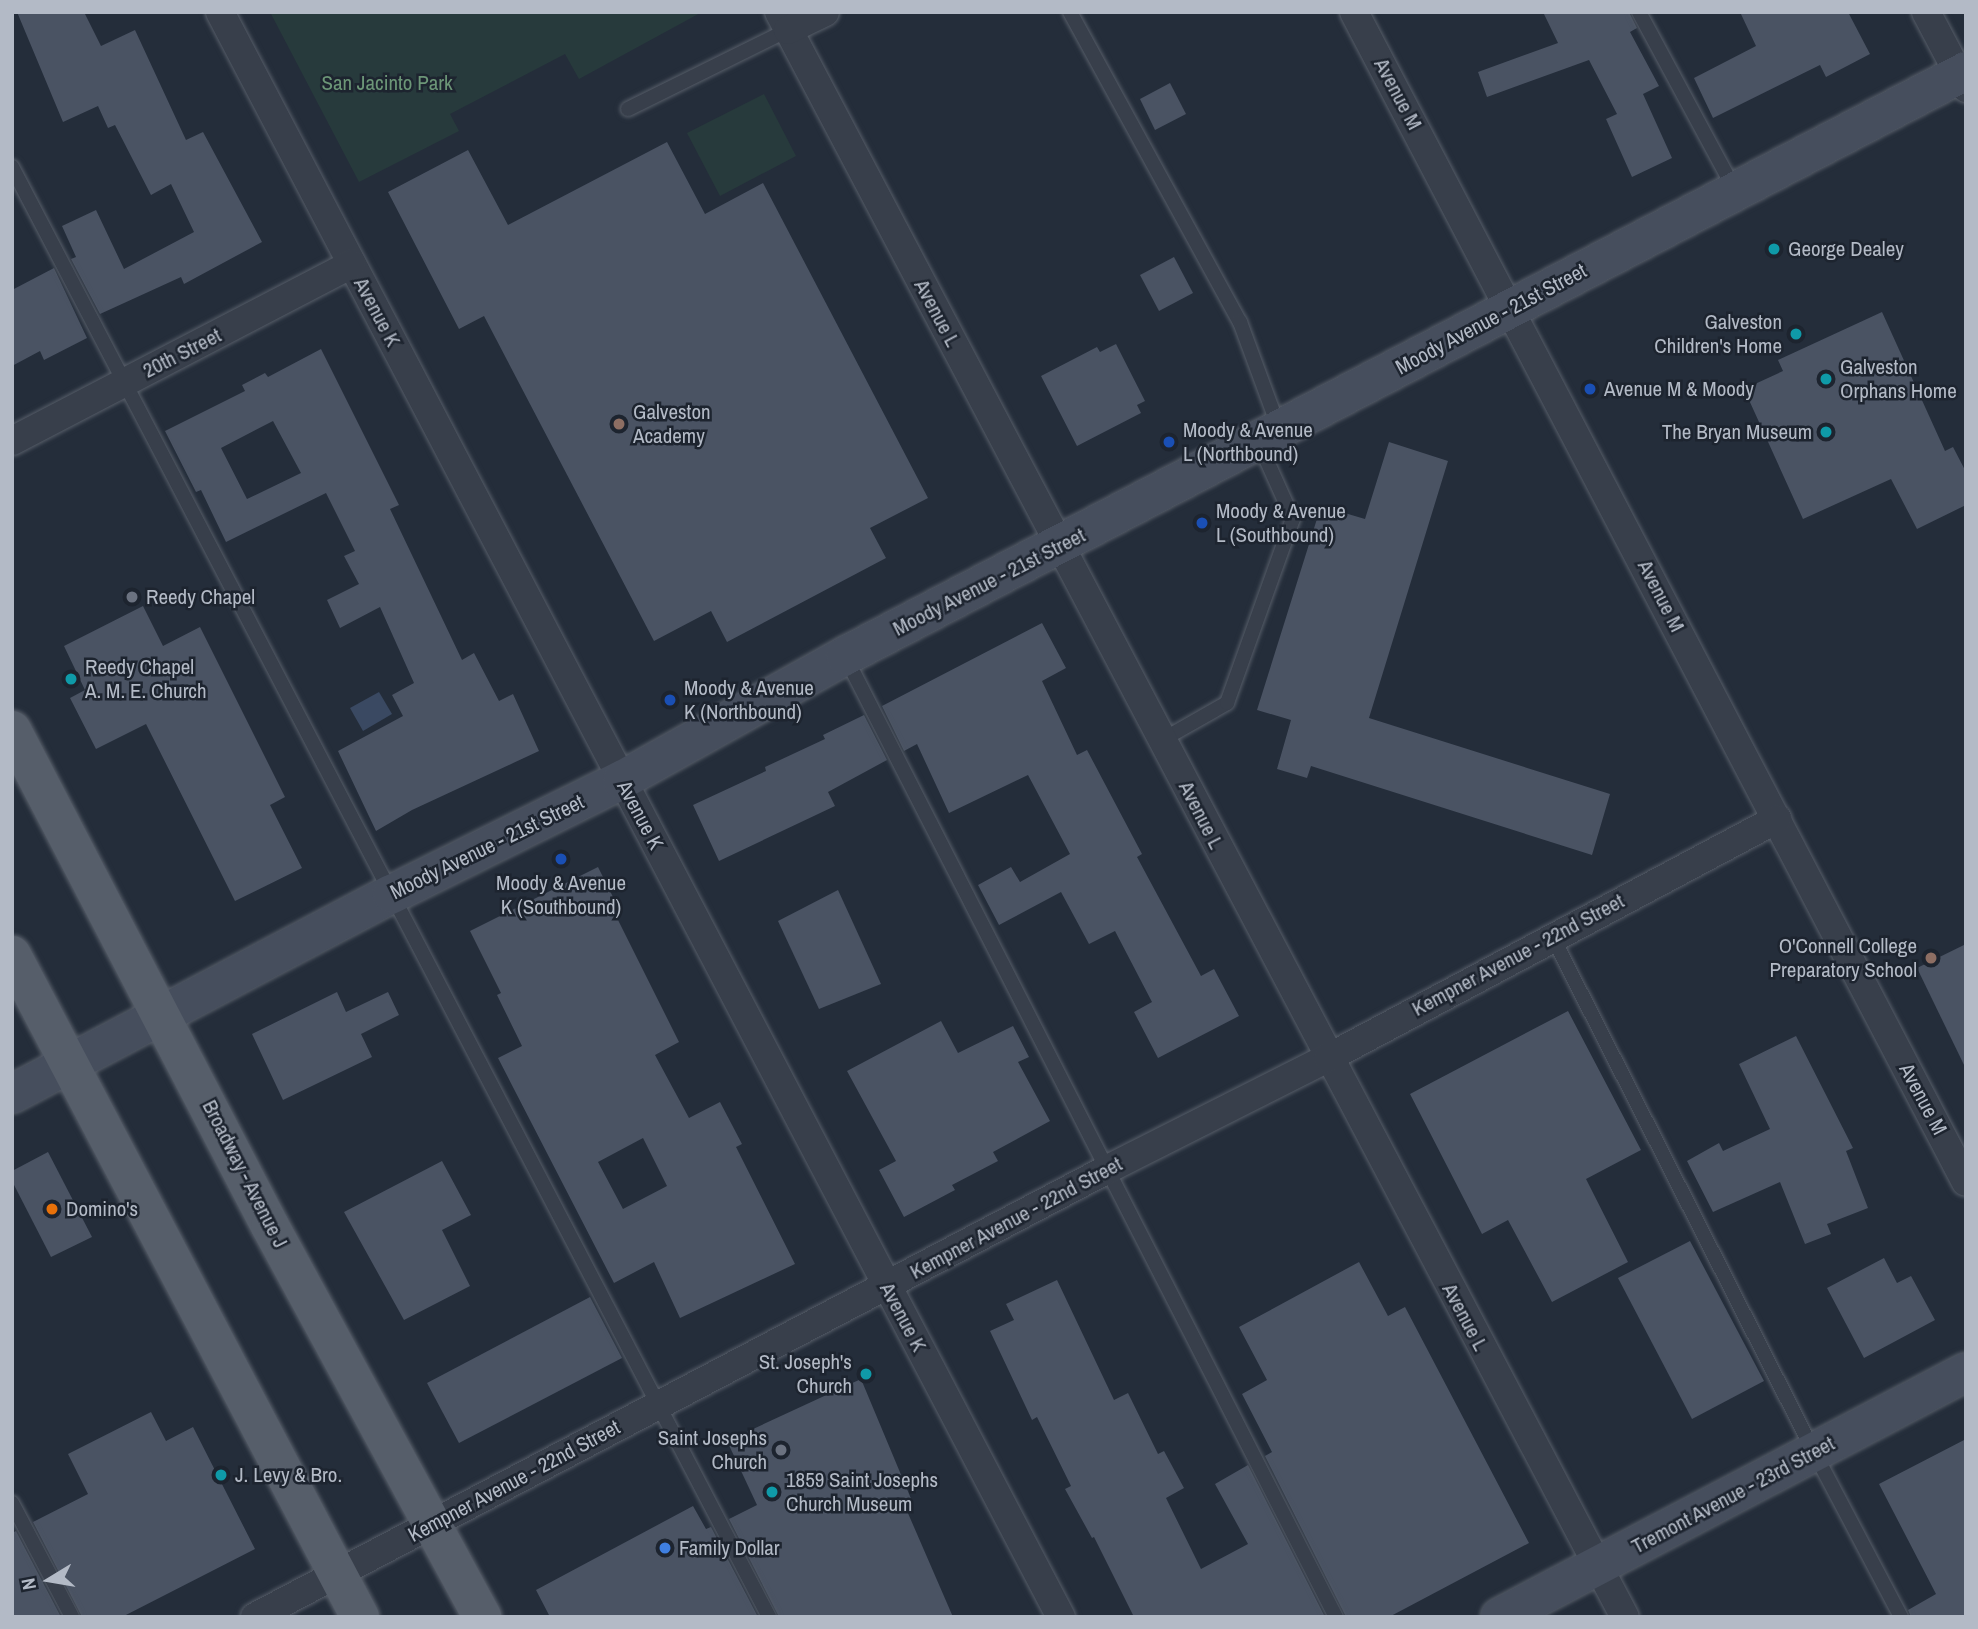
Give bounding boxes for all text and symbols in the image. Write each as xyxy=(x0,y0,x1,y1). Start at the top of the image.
street label: Avenue M xyxy=(1369,54,1427,134)
park label: San Jacinto Park xyxy=(321,70,453,96)
place label: George Dealey xyxy=(1788,236,1904,262)
marker: George Dealey xyxy=(1766,241,1782,257)
street label: Moody Avenue - 21st Street xyxy=(1391,258,1591,380)
street label: Avenue K xyxy=(348,273,406,351)
street label: Avenue L xyxy=(909,275,965,351)
place label: Galveston Children's Home xyxy=(1654,309,1782,359)
street label: 20th Street xyxy=(139,323,225,383)
marker: Galveston Children's Home xyxy=(1788,326,1804,342)
place label: Galveston Orphans Home xyxy=(1840,354,1957,404)
marker: Galveston Orphans Home xyxy=(1818,371,1834,387)
place label: Avenue M & Moody xyxy=(1604,376,1754,402)
marker: Avenue M & Moody xyxy=(1582,381,1598,397)
place label: Galveston Academy xyxy=(633,399,711,449)
marker: Galveston Academy xyxy=(611,416,627,432)
place label: Moody & Avenue L (Northbound) xyxy=(1183,417,1314,467)
place label: The Bryan Museum xyxy=(1662,419,1812,445)
marker: The Bryan Museum xyxy=(1818,424,1834,440)
marker: Moody & Avenue L (Northbound) xyxy=(1161,434,1177,450)
place label: Moody & Avenue L (Southbound) xyxy=(1216,498,1347,548)
marker: Moody & Avenue L (Southbound) xyxy=(1194,515,1210,531)
street label: Moody Avenue - 21st Street xyxy=(888,522,1090,642)
street label: Avenue M xyxy=(1632,556,1690,636)
place label: Reedy Chapel xyxy=(146,584,255,610)
marker: Reedy Chapel xyxy=(124,589,140,605)
place label: Reedy Chapel A. M. E. Church xyxy=(85,654,207,704)
marker: Reedy Chapel A. M. E. Church xyxy=(63,671,79,687)
place label: Moody & Avenue K (Northbound) xyxy=(684,675,815,725)
marker: Moody & Avenue K (Northbound) xyxy=(662,692,678,708)
street label: Avenue K xyxy=(611,776,669,854)
street label: Avenue L xyxy=(1173,777,1229,853)
street label: Moody Avenue - 21st Street xyxy=(386,789,588,905)
marker: Moody & Avenue K (Southbound) xyxy=(553,851,569,867)
place label: Moody & Avenue K (Southbound) xyxy=(496,870,626,920)
street label: Kempner Avenue - 22nd Street xyxy=(1407,888,1629,1022)
place label: O'Connell College Preparatory School xyxy=(1770,933,1917,983)
marker: O'Connell College Preparatory School xyxy=(1923,950,1939,966)
street label: Avenue M xyxy=(1894,1059,1952,1139)
street label: Broadway - Avenue J xyxy=(197,1095,293,1253)
street label: Kempner Avenue - 22nd Street xyxy=(905,1151,1127,1285)
place label: Domino's xyxy=(66,1196,138,1222)
marker: Domino's xyxy=(44,1201,60,1217)
street label: Avenue K xyxy=(874,1278,932,1356)
street label: Avenue L xyxy=(1437,1279,1493,1355)
place label: St. Joseph's Church xyxy=(759,1349,852,1399)
marker: St. Joseph's Church xyxy=(858,1366,874,1382)
street label: Kempner Avenue - 22nd Street xyxy=(403,1414,625,1548)
place label: Saint Josephs Church xyxy=(658,1425,767,1475)
street label: Tremont Avenue - 23rd Street xyxy=(1627,1431,1839,1559)
marker: Saint Josephs Church xyxy=(773,1442,789,1458)
place label: J. Levy & Bro. xyxy=(235,1462,342,1488)
marker: J. Levy & Bro. xyxy=(213,1467,229,1483)
place label: 1859 Saint Josephs Church Museum xyxy=(786,1467,938,1517)
marker: 1859 Saint Josephs Church Museum xyxy=(764,1484,780,1500)
place label: Family Dollar xyxy=(679,1535,780,1561)
marker: Family Dollar xyxy=(657,1540,673,1556)
north arrow xyxy=(14,1545,84,1615)
text: N xyxy=(15,1576,42,1592)

